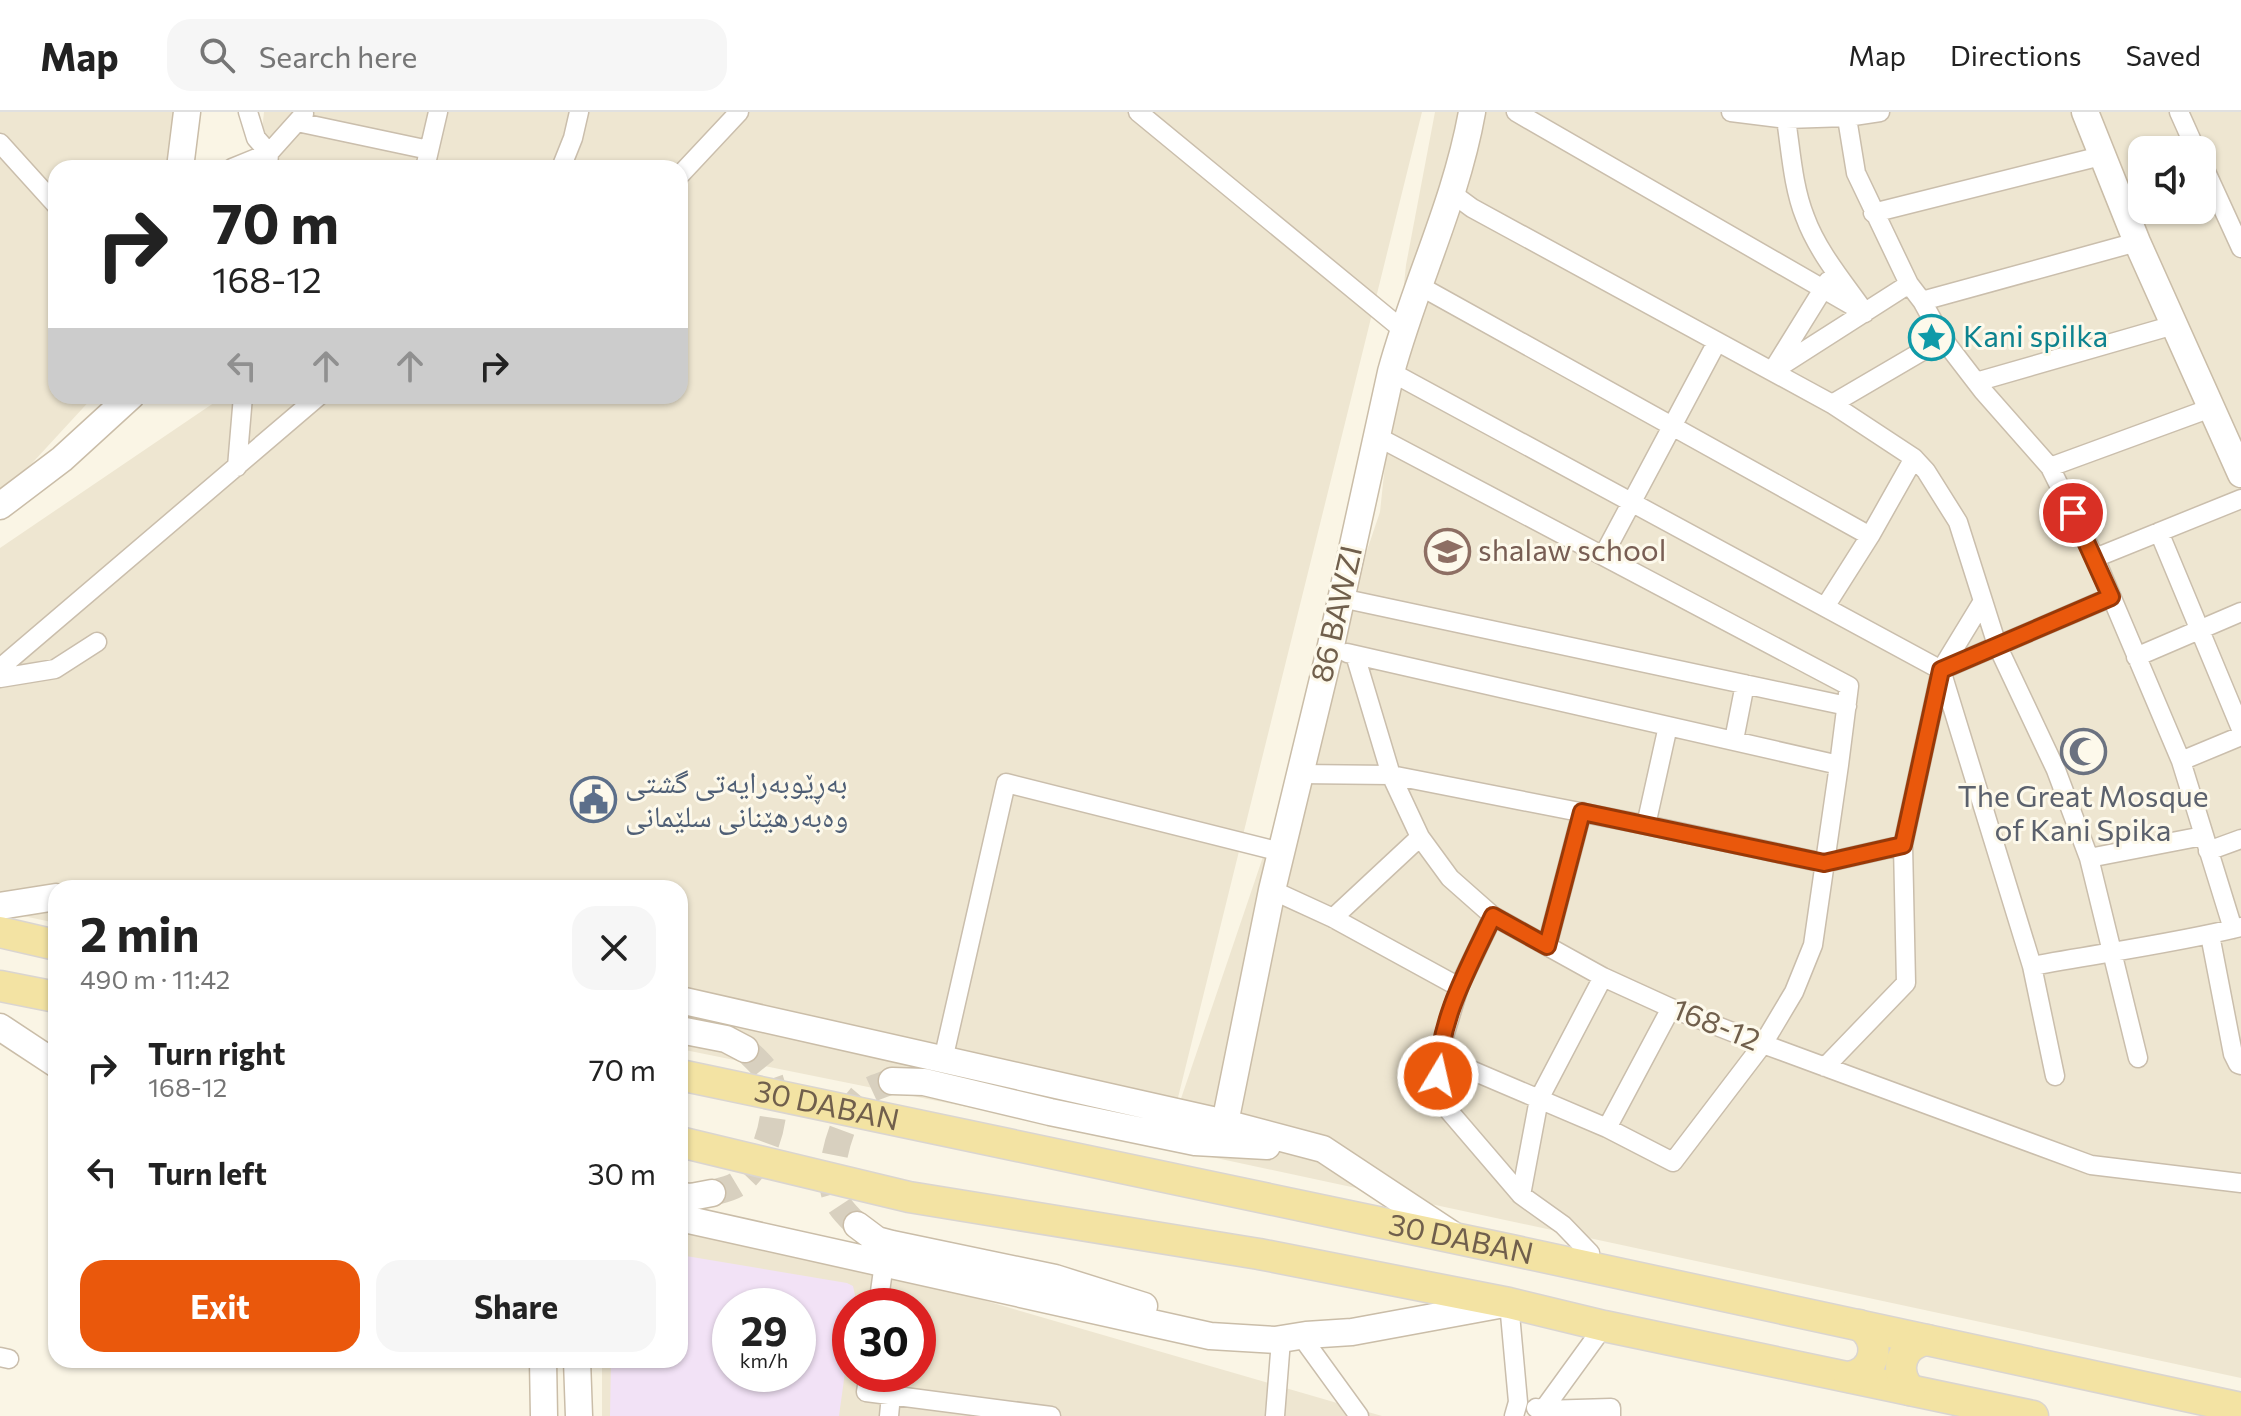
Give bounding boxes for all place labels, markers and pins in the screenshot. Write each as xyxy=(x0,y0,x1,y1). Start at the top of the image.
place icon: Kani spilka xyxy=(1908,313,1956,361)
place label: Kani spilka xyxy=(1963,316,2108,353)
pin xyxy=(2039,479,2107,547)
school or university icon: shalaw school xyxy=(1423,527,1471,575)
place label: shalaw school xyxy=(1478,530,1666,567)
mosque icon: The Great Mosque of Kani Spika xyxy=(2059,727,2107,775)
place label: بەڕێوبەرایەتی گشتی وەبەرهێنانی سلێمانی xyxy=(625,762,848,835)
public building icon: بەڕێوبەرایەتی گشتی وەبەرهێنانی سلێمانی xyxy=(570,776,618,824)
place label: The Great Mosque of Kani Spika xyxy=(1957,776,2209,847)

